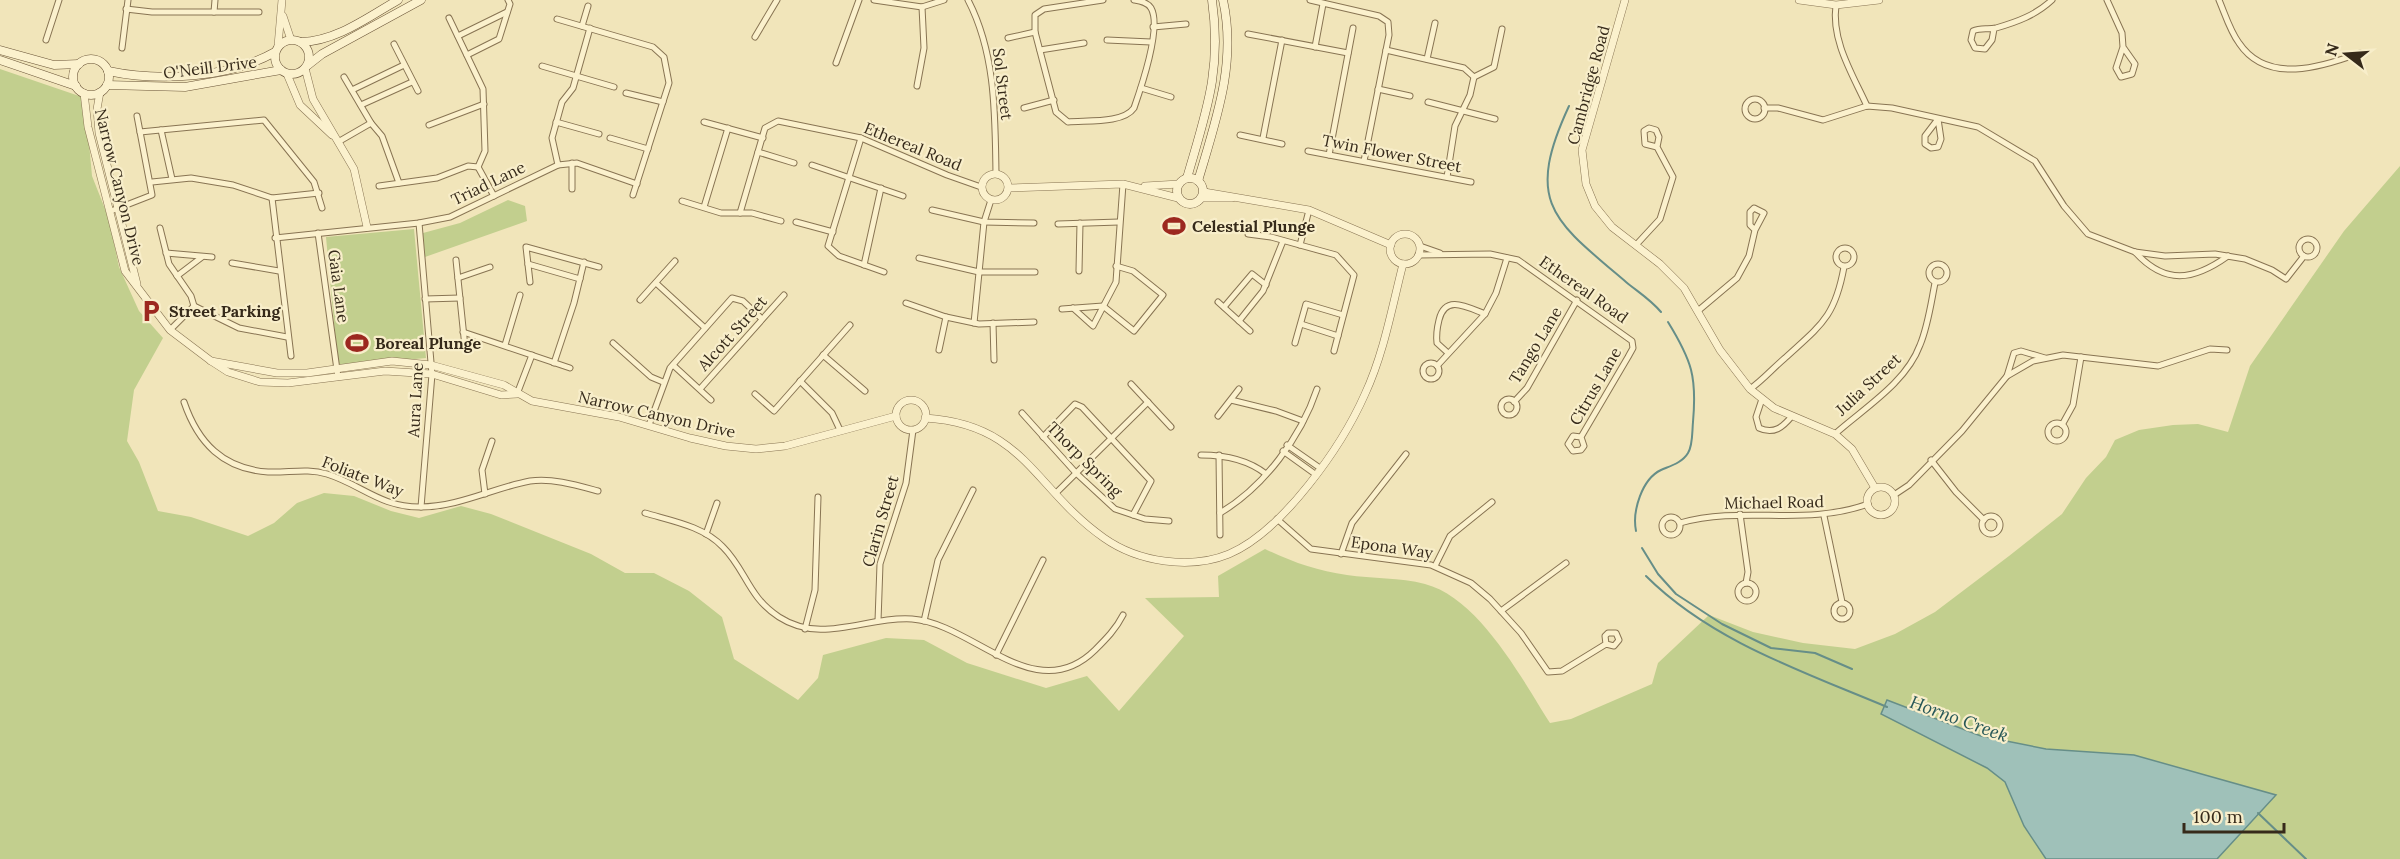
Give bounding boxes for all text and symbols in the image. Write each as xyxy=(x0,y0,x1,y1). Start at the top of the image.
street label: Cambridge Road xyxy=(1562,23,1614,147)
north arrow xyxy=(2316,24,2376,84)
text: N xyxy=(2320,41,2343,58)
street label: Sol Street xyxy=(989,47,1017,122)
street label: O'Neill Drive xyxy=(162,51,258,83)
street label: Narrow Canyon Drive xyxy=(91,106,149,268)
street label: Ethereal Road xyxy=(861,117,965,175)
street label: Twin Flower Street xyxy=(1321,130,1464,176)
street label: Triad Lane xyxy=(448,156,528,209)
sports icon: Celestial Plunge xyxy=(1161,213,1187,239)
place label: Celestial Plunge xyxy=(1192,216,1315,236)
street label: Gaia Lane xyxy=(324,248,354,324)
street label: Ethereal Road xyxy=(1536,251,1633,327)
street label: Alcott Street xyxy=(692,291,772,375)
parking icon: Street Parking xyxy=(138,298,164,324)
place label: Street Parking xyxy=(169,301,282,321)
street label: Tango Lane xyxy=(1504,303,1566,387)
sports icon: Boreal Plunge xyxy=(344,330,370,356)
place label: Boreal Plunge xyxy=(375,333,481,353)
street label: Citrus Lane xyxy=(1565,343,1625,428)
street label: Julia Street xyxy=(1830,348,1905,420)
street label: Aura Lane xyxy=(403,362,427,439)
street label: Narrow Canyon Drive xyxy=(576,386,738,442)
street label: Thorp Spring xyxy=(1043,417,1128,502)
street label: Foliate Way xyxy=(319,451,407,501)
street label: Clarin Street xyxy=(857,472,903,569)
street label: Michael Road xyxy=(1724,491,1825,513)
street label: Epona Way xyxy=(1350,531,1435,563)
water label: Horno Creek xyxy=(1907,690,2012,747)
scale bar xyxy=(2184,796,2284,834)
text: 100 m xyxy=(2193,805,2243,828)

